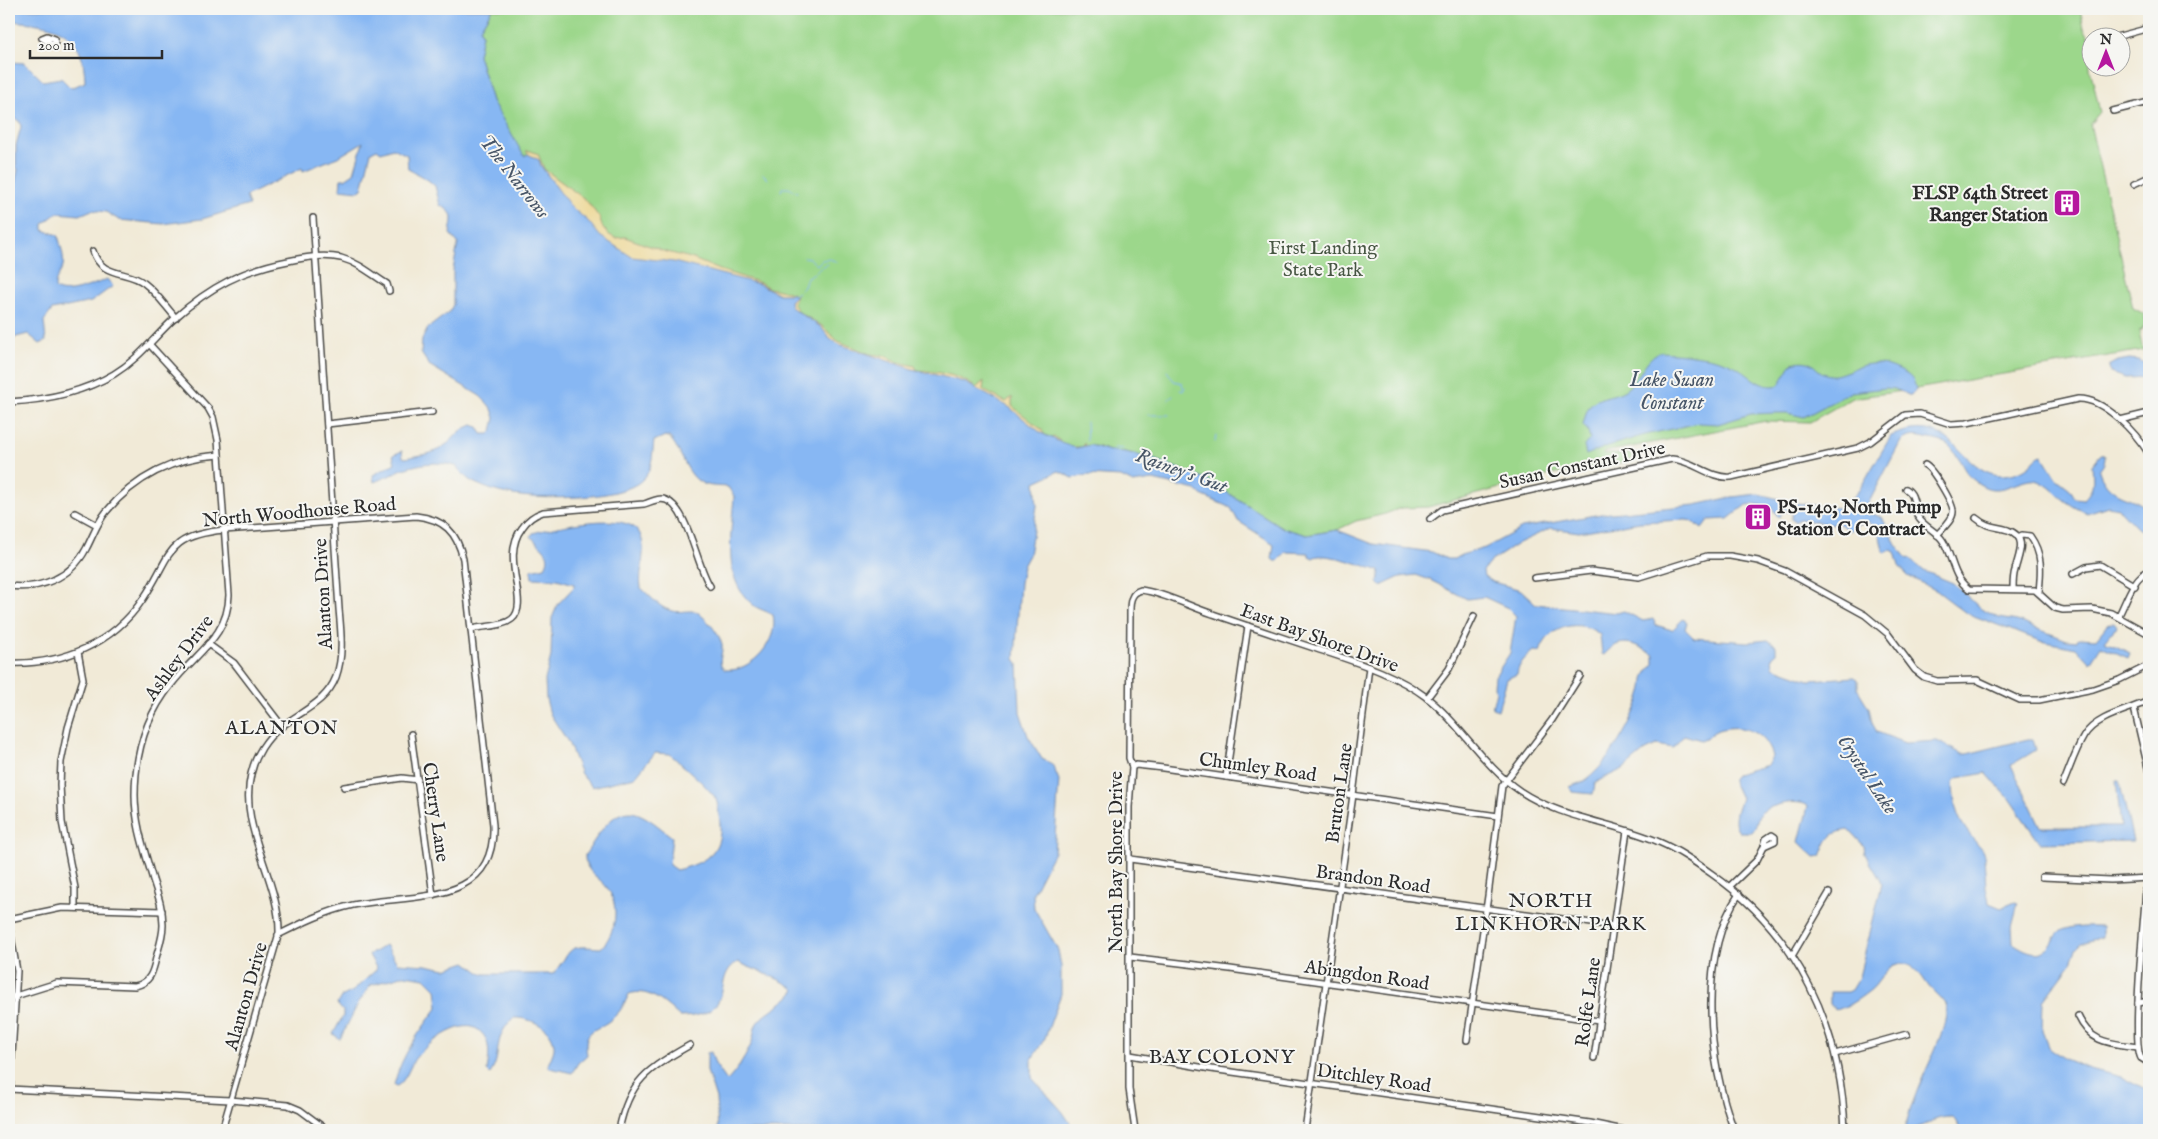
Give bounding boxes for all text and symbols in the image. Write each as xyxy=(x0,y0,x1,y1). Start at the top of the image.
scale bar xyxy=(30,28,162,60)
north arrow xyxy=(2080,28,2130,78)
text: N xyxy=(2099,31,2112,49)
text: 200 m xyxy=(38,36,75,55)
water label: The Narrows xyxy=(473,130,555,224)
place label: FLSP 64th Street Ranger Station xyxy=(1912,182,2048,228)
building icon: FLSP 64th Street Ranger Station xyxy=(2052,188,2082,218)
park label: First Landing State Park xyxy=(1269,237,1378,283)
water label: Lake Susan Constant xyxy=(1629,368,1714,416)
street label: Susan Constant Drive xyxy=(1497,437,1668,495)
water label: Rainey's Gut xyxy=(1132,443,1232,500)
street label: North Woodhouse Road xyxy=(201,493,398,533)
place label: PS-140; North Pump Station C Contract xyxy=(1777,496,1942,542)
building icon: PS-140; North Pump Station C Contract xyxy=(1743,502,1773,532)
street label: Alanton Drive xyxy=(309,537,339,651)
street label: East Bay Shore Drive xyxy=(1237,599,1402,679)
street label: Ashley Drive xyxy=(139,610,220,707)
district label: ALANTON xyxy=(224,716,339,741)
water label: Crystal Lake xyxy=(1831,730,1903,820)
street label: Bruton Lane xyxy=(1321,741,1359,845)
street label: Chumley Road xyxy=(1197,748,1319,788)
street label: Cherry Lane xyxy=(416,761,454,864)
street label: North Bay Shore Drive xyxy=(1105,771,1129,953)
street label: Brandon Road xyxy=(1314,860,1432,900)
district label: NORTH LINKHORN PARK xyxy=(1455,889,1647,937)
street label: Alanton Drive xyxy=(220,939,274,1054)
street label: Abingdon Road xyxy=(1302,955,1432,997)
street label: Rolfe Lane xyxy=(1571,956,1607,1049)
district label: BAY COLONY xyxy=(1149,1045,1296,1070)
street label: Ditchley Road xyxy=(1315,1059,1433,1099)

